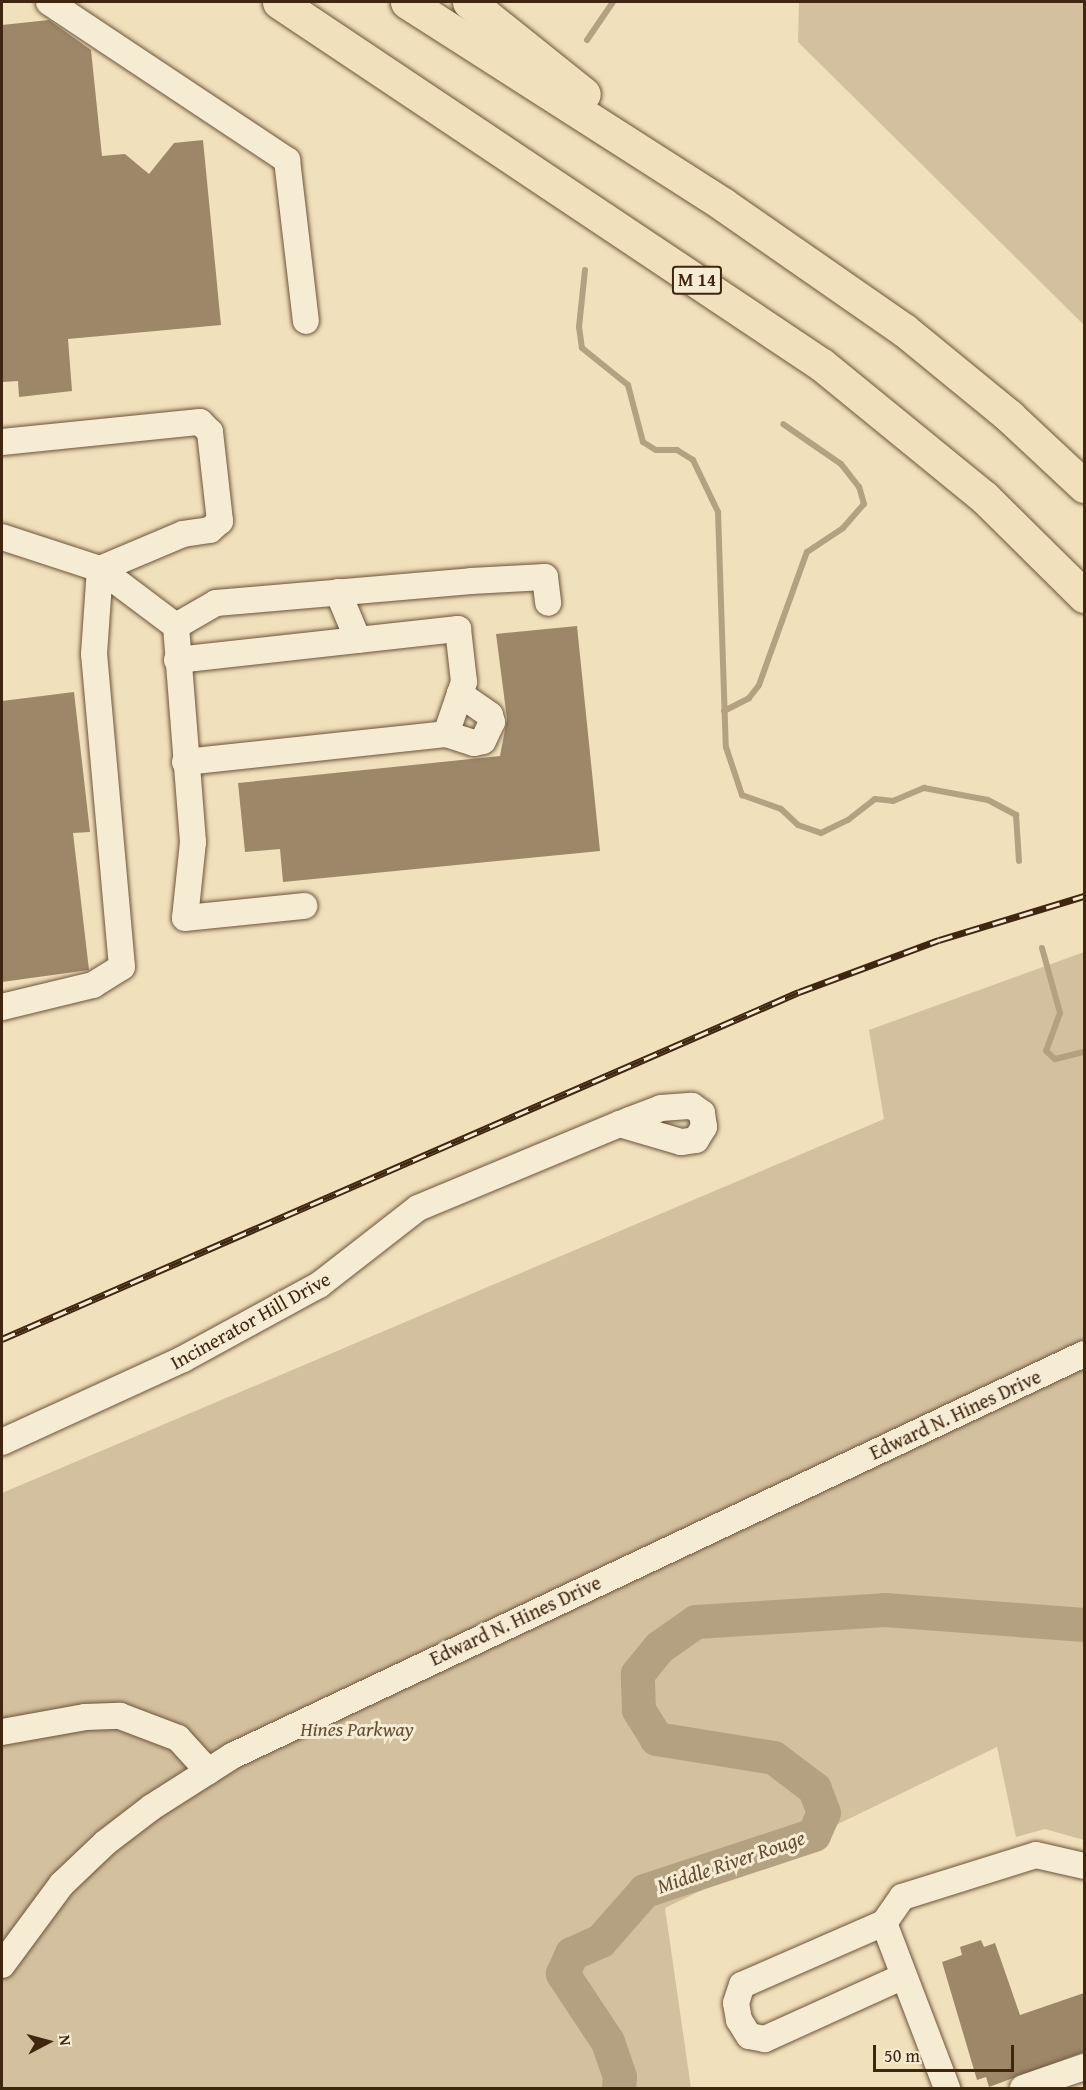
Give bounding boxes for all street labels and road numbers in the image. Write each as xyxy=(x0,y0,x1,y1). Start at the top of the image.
road number: M 14 xyxy=(672,265,722,295)
street label: Incinerator Hill Drive xyxy=(166,1266,334,1374)
street label: Edward N. Hines Drive xyxy=(865,1364,1045,1464)
street label: Edward N. Hines Drive xyxy=(425,1570,605,1670)

